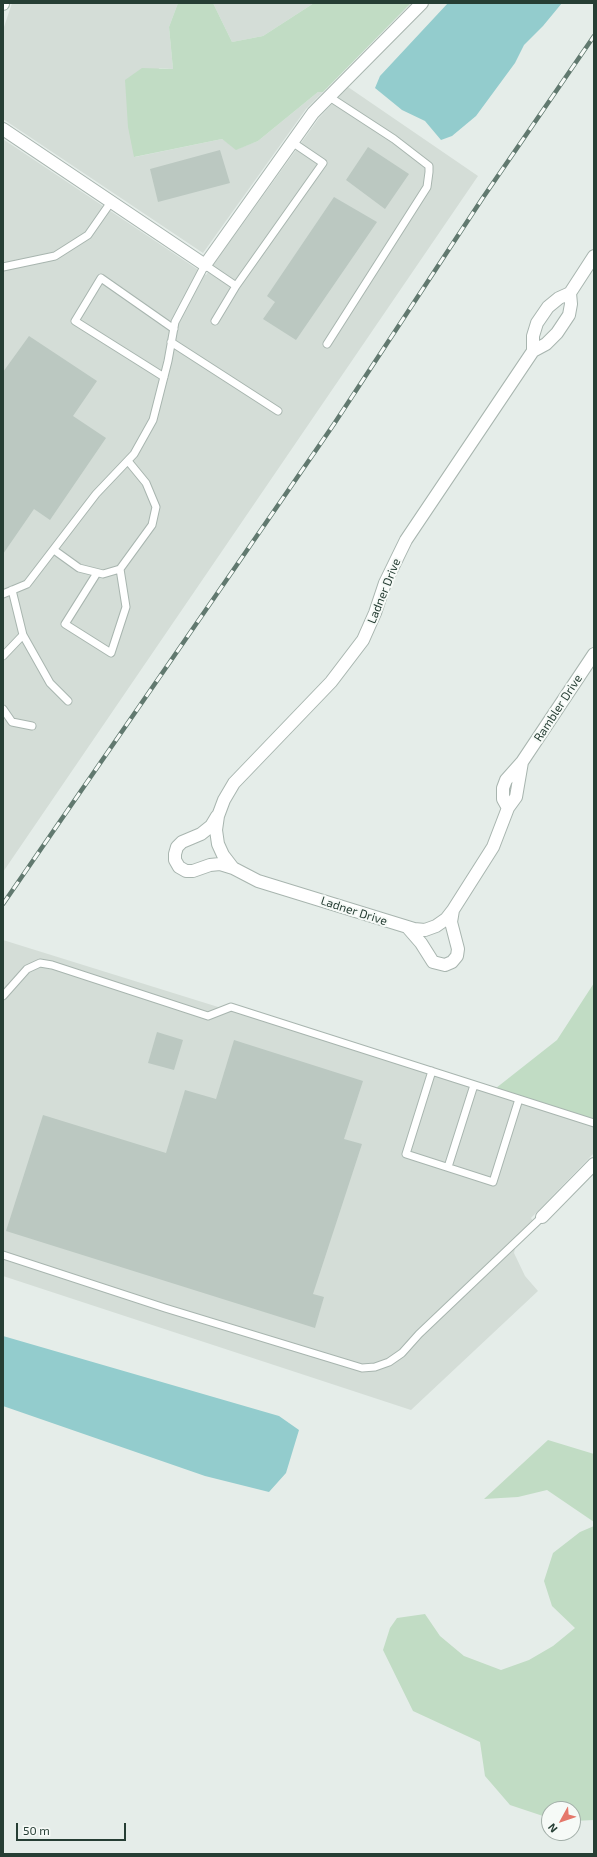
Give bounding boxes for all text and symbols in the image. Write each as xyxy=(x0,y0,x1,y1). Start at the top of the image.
street label: Ladner Drive xyxy=(364,556,404,626)
street label: Rambler Drive xyxy=(531,672,585,744)
street label: Ladner Drive xyxy=(319,893,389,929)
north arrow xyxy=(541,1801,581,1841)
scale bar xyxy=(18,1815,128,1841)
text: N xyxy=(545,1821,560,1836)
text: 50 m xyxy=(23,1823,50,1837)

